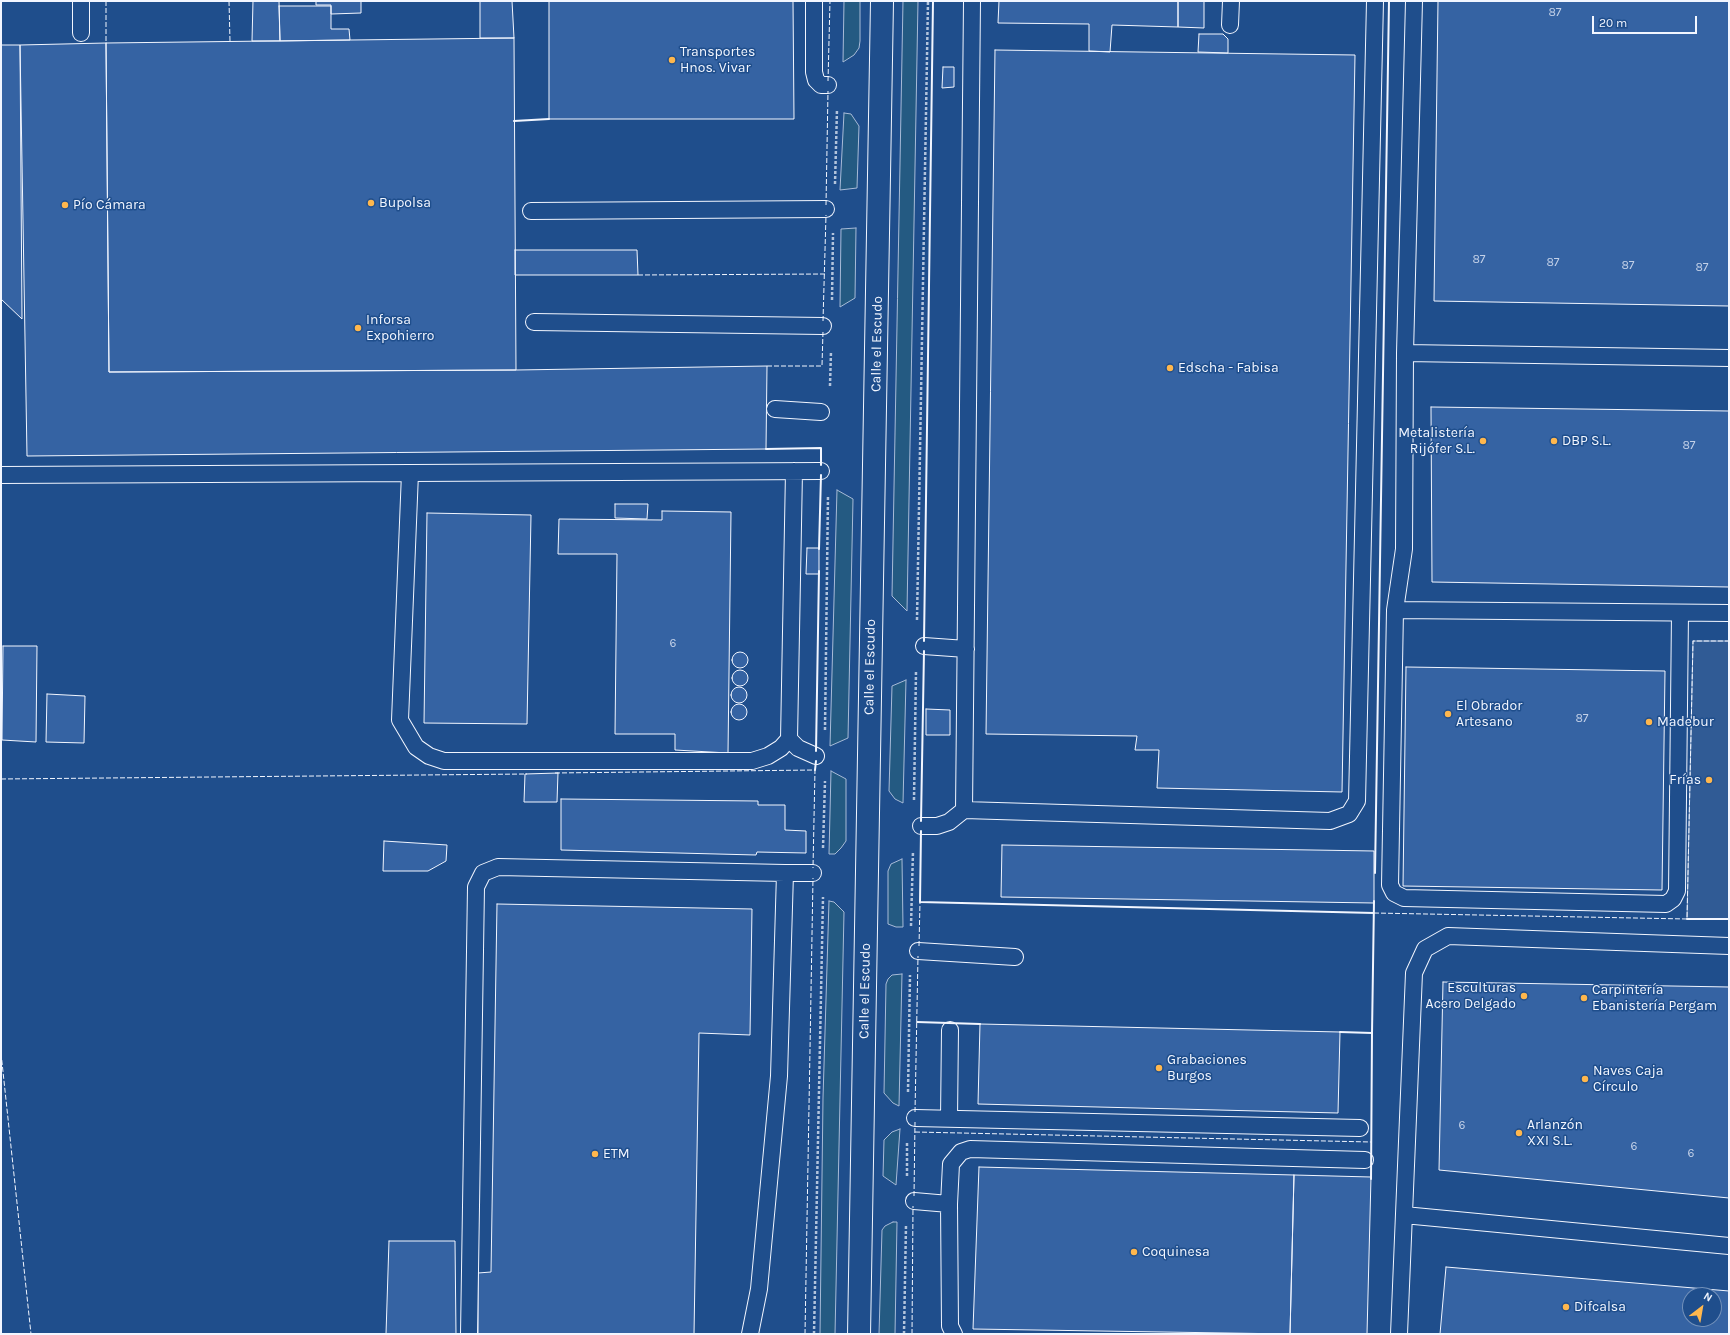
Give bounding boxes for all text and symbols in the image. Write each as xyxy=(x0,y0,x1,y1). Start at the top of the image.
house number: 87 xyxy=(1548,6,1562,20)
scale bar xyxy=(1594,8,1699,34)
text: 20 m xyxy=(1599,16,1627,30)
place label: Transportes Hnos. Vivar xyxy=(680,44,755,76)
marker: Transportes Hnos. Vivar xyxy=(667,55,677,65)
place label: Bupolsa xyxy=(379,195,431,211)
place label: Pío Cámara xyxy=(73,197,146,213)
marker: Bupolsa xyxy=(366,198,376,208)
marker: Pío Cámara xyxy=(60,200,70,210)
house number: 87 xyxy=(1472,253,1486,267)
house number: 87 xyxy=(1546,256,1560,270)
house number: 87 xyxy=(1621,259,1635,273)
house number: 87 xyxy=(1695,261,1709,275)
street label: Calle el Escudo xyxy=(868,296,886,392)
place label: Inforsa Expohierro xyxy=(366,312,434,344)
marker: Inforsa Expohierro xyxy=(353,323,363,333)
place label: Edscha - Fabisa xyxy=(1178,360,1279,376)
marker: Edscha - Fabisa xyxy=(1165,363,1175,373)
place label: Metalistería Rijófer S.L. xyxy=(1398,425,1475,458)
place label: DBP S.L. xyxy=(1562,433,1611,449)
marker: Metalistería Rijófer S.L. xyxy=(1478,436,1488,446)
marker: DBP S.L. xyxy=(1549,436,1559,446)
house number: 87 xyxy=(1682,439,1696,453)
street label: Calle el Escudo xyxy=(861,619,879,715)
house number: 6 xyxy=(670,637,676,651)
place label: El Obrador Artesano xyxy=(1456,698,1522,730)
marker: El Obrador Artesano xyxy=(1443,709,1453,719)
house number: 87 xyxy=(1575,712,1589,726)
place label: Madebur xyxy=(1657,714,1714,730)
marker: Madebur xyxy=(1644,717,1654,727)
place label: Frías xyxy=(1669,772,1701,788)
marker: Frías xyxy=(1704,775,1714,785)
street label: Calle el Escudo xyxy=(856,943,874,1039)
place label: Esculturas Acero Delgado xyxy=(1426,980,1516,1012)
place label: Carpintería Ebanistería Pergam xyxy=(1592,982,1717,1014)
marker: Esculturas Acero Delgado xyxy=(1519,991,1529,1001)
marker: Carpintería Ebanistería Pergam xyxy=(1579,993,1589,1003)
place label: Grabaciones Burgos xyxy=(1167,1052,1247,1084)
marker: Grabaciones Burgos xyxy=(1154,1063,1164,1073)
place label: Naves Caja Círculo xyxy=(1593,1063,1664,1096)
marker: Naves Caja Círculo xyxy=(1580,1074,1590,1084)
place label: Arlanzón XXI S.L. xyxy=(1527,1117,1583,1150)
house number: 6 xyxy=(1459,1119,1465,1133)
marker: Arlanzón XXI S.L. xyxy=(1514,1128,1524,1138)
house number: 6 xyxy=(1631,1140,1637,1154)
place label: ETM xyxy=(603,1146,630,1162)
house number: 6 xyxy=(1688,1147,1694,1161)
marker: ETM xyxy=(590,1149,600,1159)
place label: Coquinesa xyxy=(1142,1244,1210,1260)
marker: Coquinesa xyxy=(1129,1247,1139,1257)
north arrow xyxy=(1682,1287,1722,1327)
text: N xyxy=(1701,1290,1715,1305)
place label: Difcalsa xyxy=(1574,1299,1626,1315)
marker: Difcalsa xyxy=(1561,1302,1571,1312)

